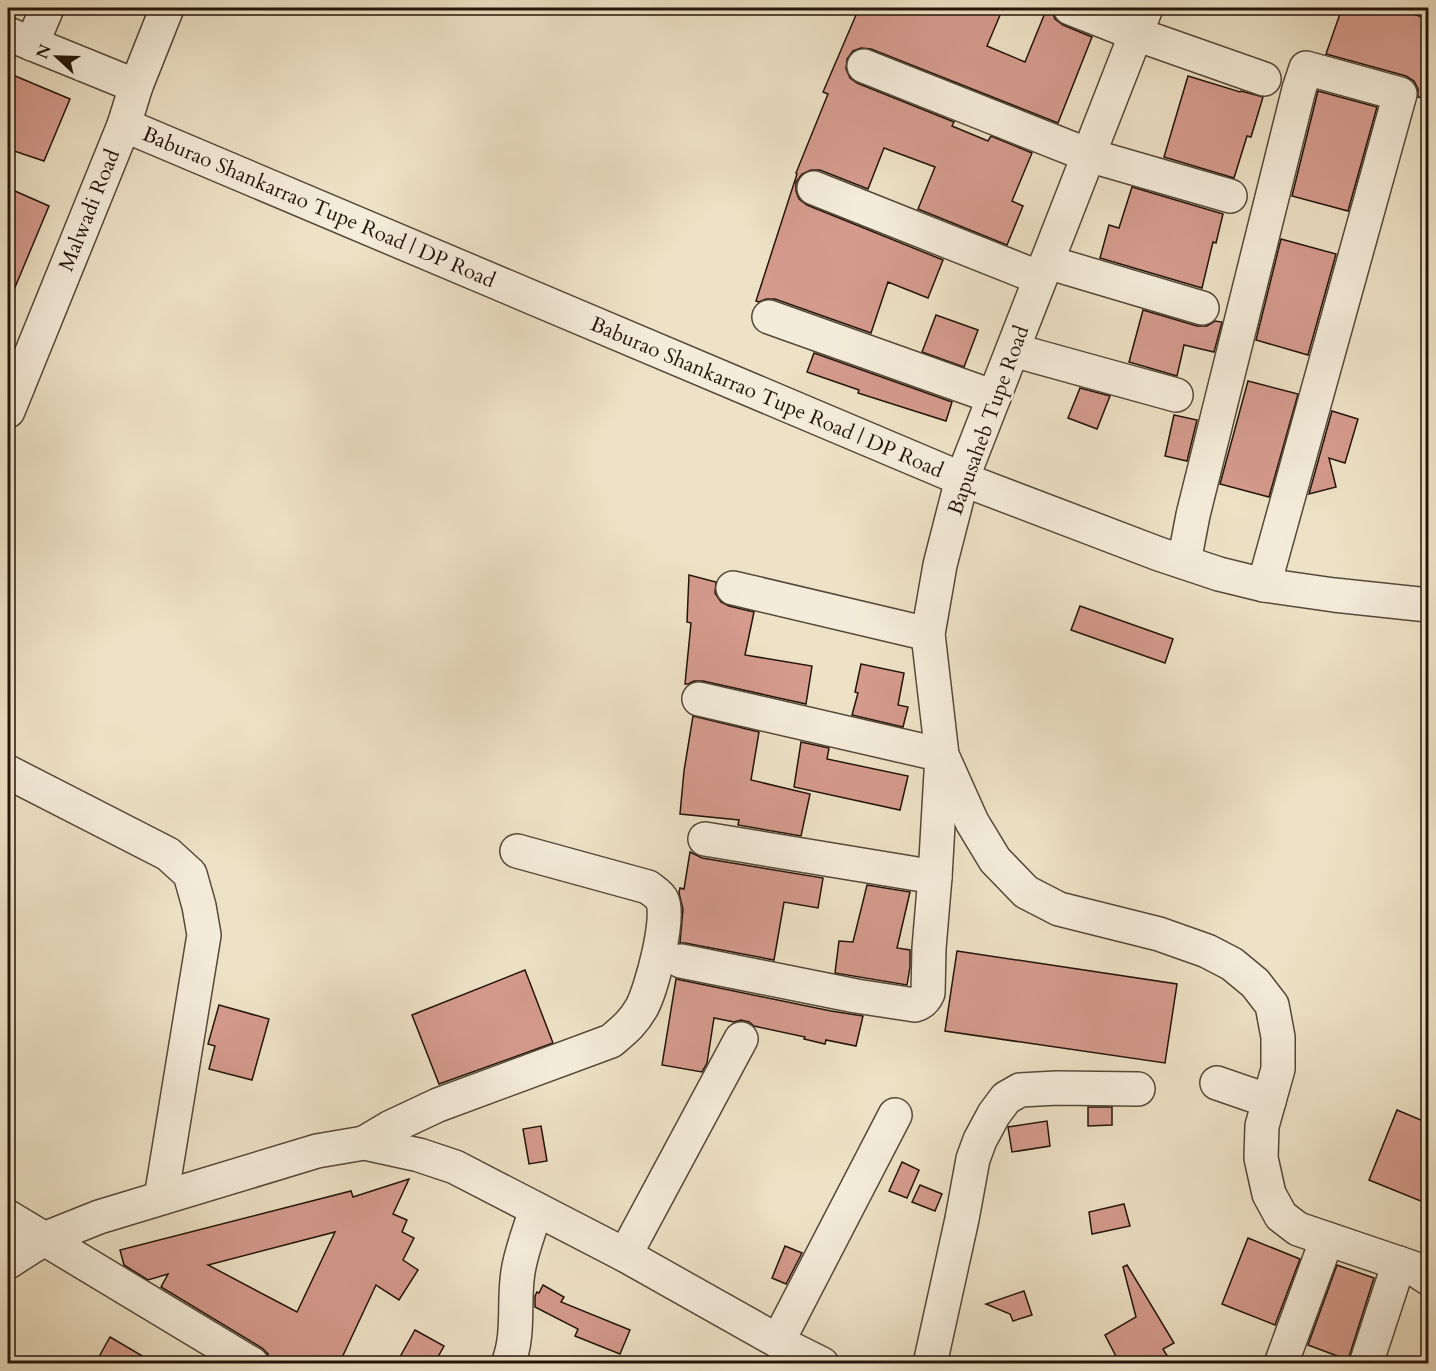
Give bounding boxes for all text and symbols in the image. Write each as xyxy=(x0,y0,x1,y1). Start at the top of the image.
north arrow xyxy=(27,27,87,87)
text: N xyxy=(31,41,57,62)
street label: Baburao Shankarrao Tupe Road | DP Road xyxy=(138,120,500,295)
street label: Malwadi Road xyxy=(52,145,127,275)
street label: Baburao Shankarrao Tupe Road | DP Road xyxy=(586,310,948,485)
street label: Bapusaheb Tupe Road xyxy=(941,321,1036,519)

